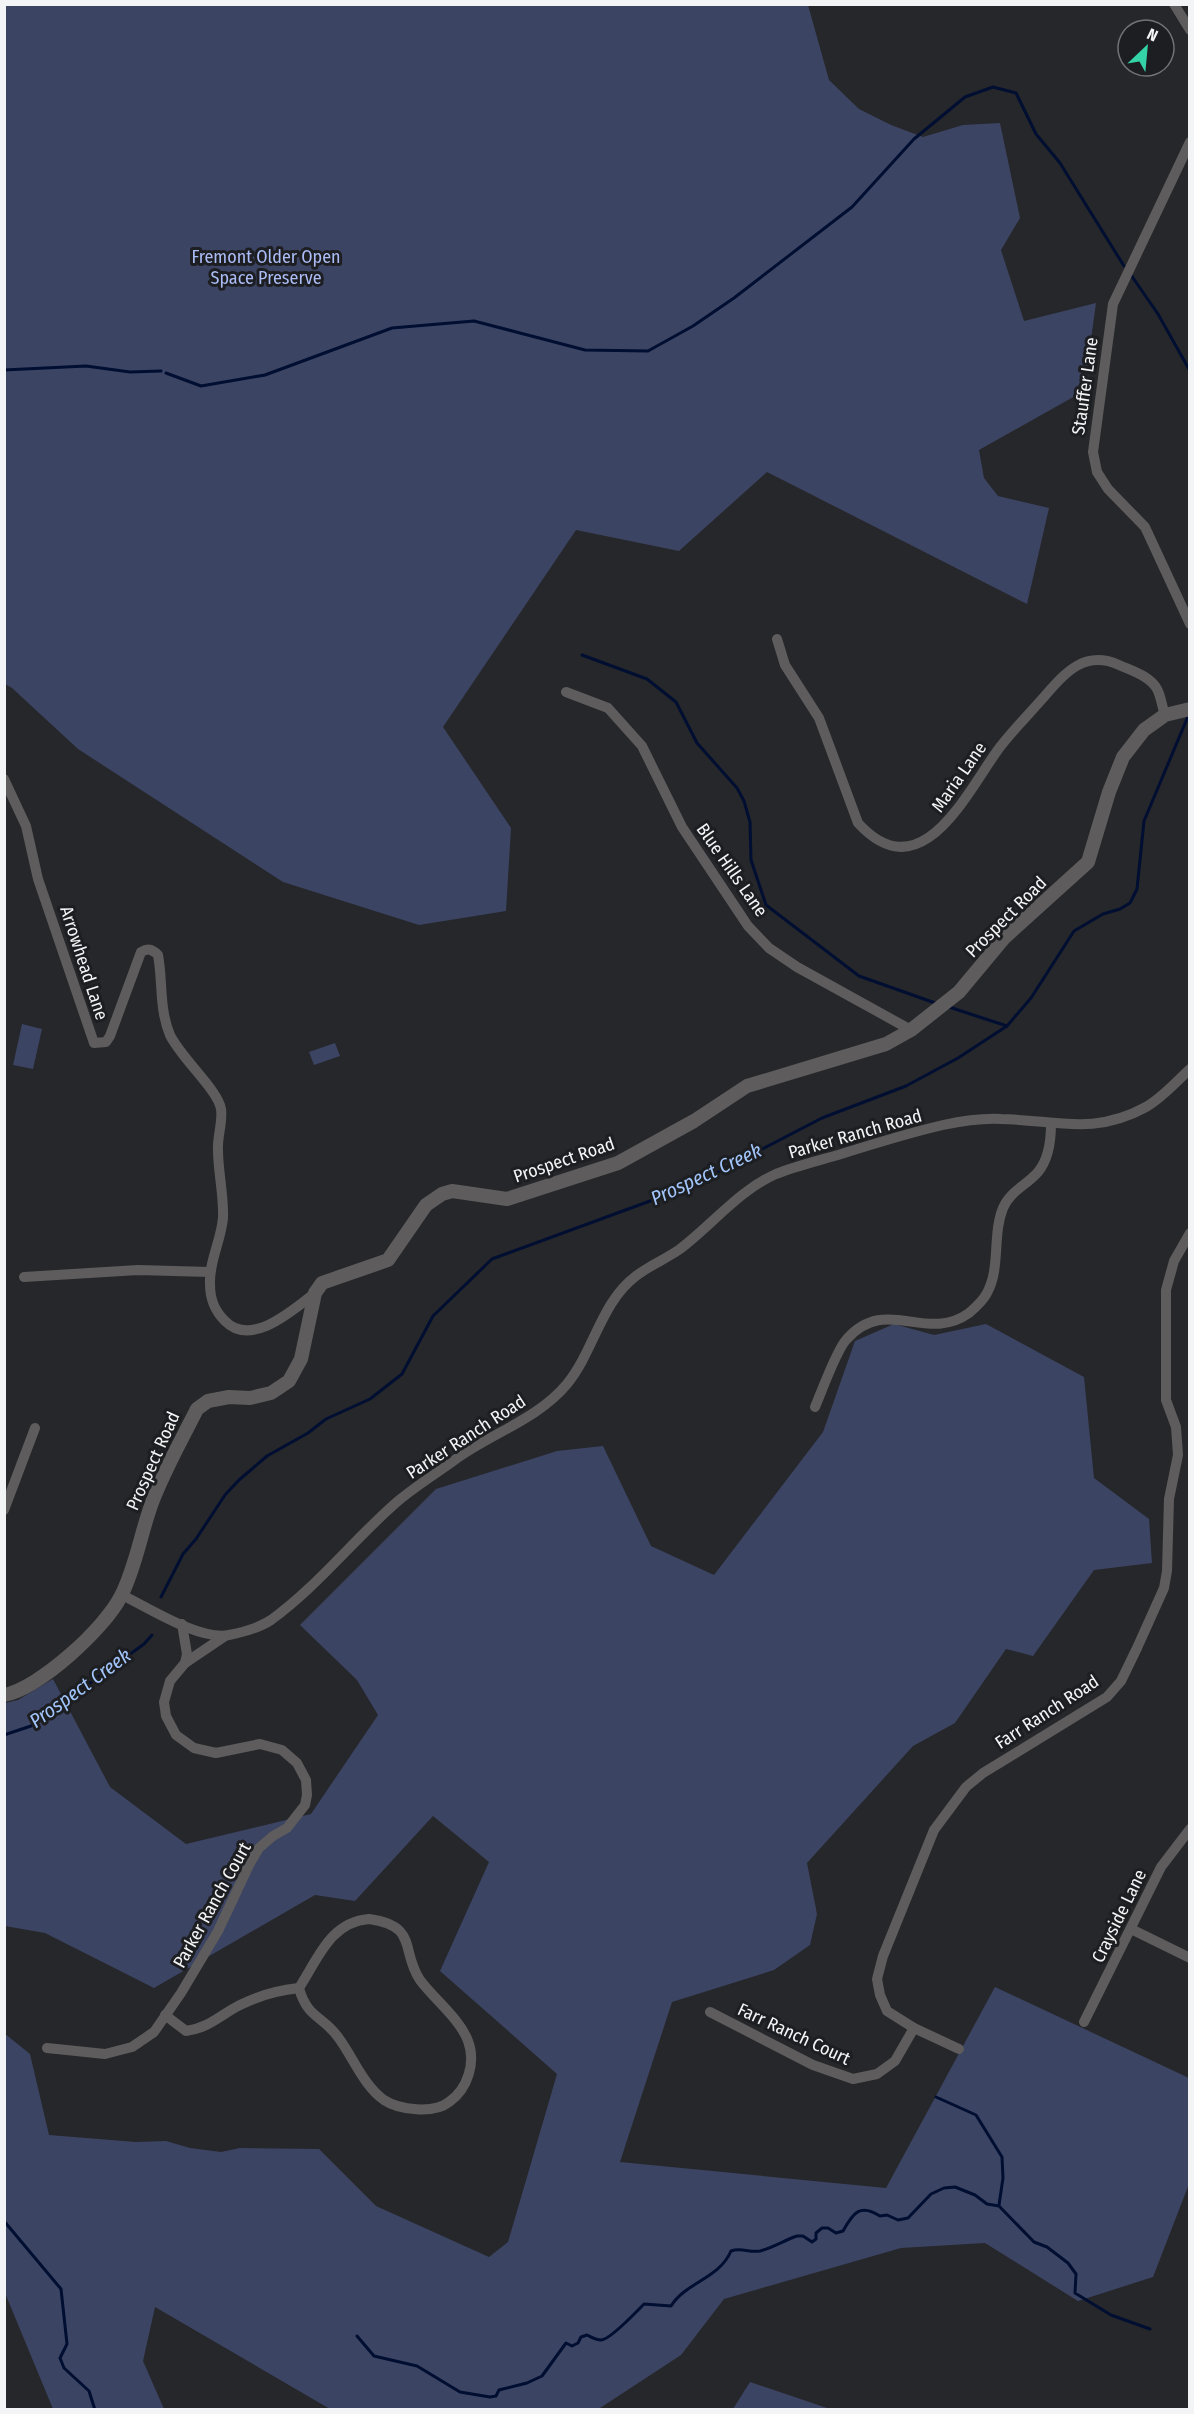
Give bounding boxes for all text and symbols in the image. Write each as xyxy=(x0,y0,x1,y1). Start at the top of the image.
north arrow xyxy=(1116,18,1176,78)
text: N xyxy=(1144,24,1161,46)
park label: Fremont Older Open Space Preserve xyxy=(191,246,341,289)
street label: Stauffer Lane xyxy=(1067,336,1103,436)
street label: Maria Lane xyxy=(927,738,991,816)
street label: Blue Hills Lane xyxy=(692,819,772,921)
street label: Prospect Road xyxy=(961,872,1051,962)
street label: Arrowhead Lane xyxy=(55,903,113,1023)
street label: Parker Ranch Road xyxy=(786,1104,924,1164)
street label: Prospect Road xyxy=(510,1132,618,1188)
water label: Prospect Creek xyxy=(647,1138,765,1210)
street label: Parker Ranch Road xyxy=(402,1390,530,1484)
street label: Prospect Road xyxy=(121,1408,185,1514)
water label: Prospect Creek xyxy=(25,1643,136,1733)
street label: Farr Ranch Road xyxy=(991,1670,1103,1754)
street label: Parker Ranch Court xyxy=(168,1838,256,1972)
street label: Crayside Lane xyxy=(1087,1866,1151,1966)
street label: Farr Ranch Court xyxy=(734,1998,854,2070)

